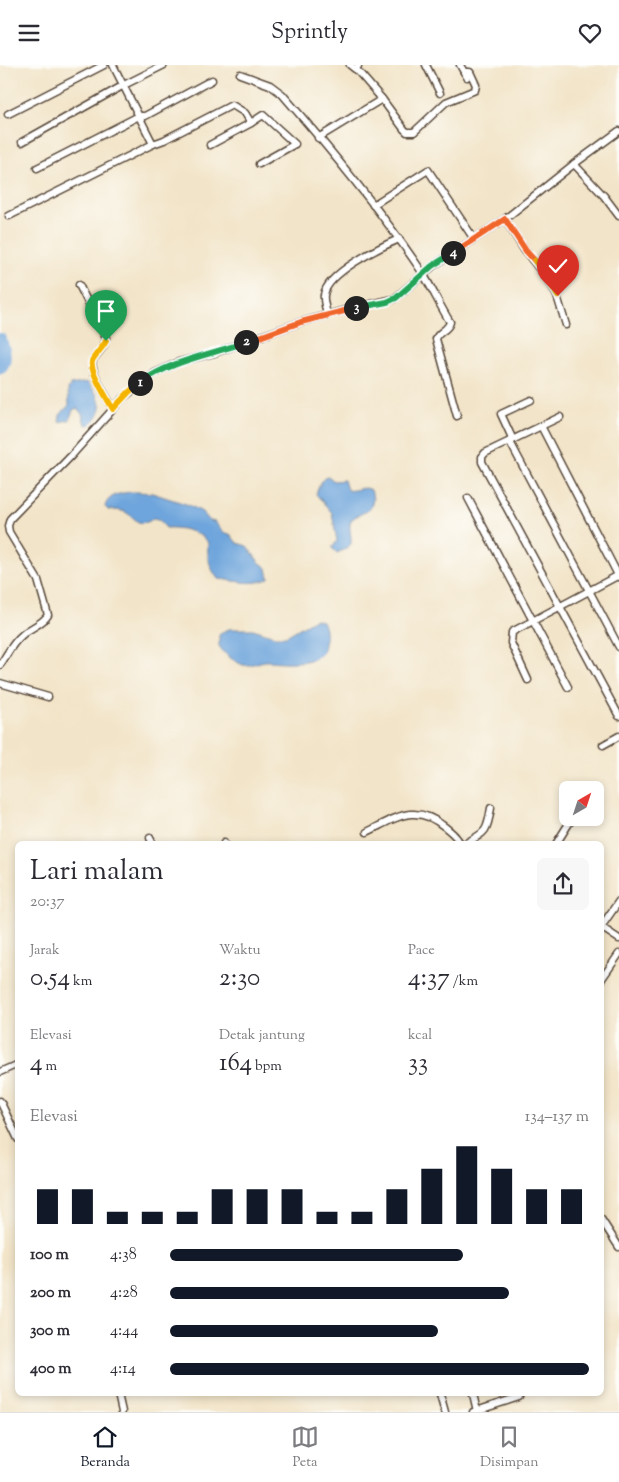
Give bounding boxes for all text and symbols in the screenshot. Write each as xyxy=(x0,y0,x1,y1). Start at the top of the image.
text: Sprintly xyxy=(271,17,348,49)
icon: menu xyxy=(15,19,43,47)
icon: heart xyxy=(576,19,604,47)
pin: 4 xyxy=(440,241,466,265)
text: 4 xyxy=(450,243,457,263)
pin xyxy=(537,245,579,296)
icon: check xyxy=(544,252,572,280)
pin xyxy=(85,290,127,341)
pin: 3 xyxy=(344,295,368,321)
icon: arrive xyxy=(92,297,120,325)
text: 3 xyxy=(354,298,359,318)
pin: 2 xyxy=(234,329,258,355)
text: 2 xyxy=(243,332,250,352)
pin: 1 xyxy=(128,371,152,395)
text: 1 xyxy=(138,373,143,393)
north arrow xyxy=(559,781,604,826)
map controls xyxy=(559,781,604,826)
text: Lari malam xyxy=(30,852,164,892)
button: share xyxy=(537,858,589,910)
text: 20:37 xyxy=(30,891,64,914)
text: Jarak xyxy=(30,941,60,961)
text: Waktu xyxy=(219,941,261,961)
text: Pace xyxy=(408,941,435,961)
text: 0.54 xyxy=(30,961,70,997)
text: 2:30 xyxy=(219,961,260,997)
text: 4:37 xyxy=(408,961,450,997)
text: km xyxy=(70,972,92,992)
text: /km xyxy=(450,972,478,992)
text: Elevasi xyxy=(30,1026,72,1046)
text: Detak jantung xyxy=(219,1026,305,1046)
text: kcal xyxy=(408,1026,432,1046)
text: 4 xyxy=(30,1046,43,1082)
text: 164 xyxy=(219,1046,252,1082)
text: 33 xyxy=(408,1046,428,1082)
text: m xyxy=(43,1057,57,1077)
text: bpm xyxy=(252,1057,282,1077)
text: Elevasi xyxy=(30,1106,78,1129)
text: 134–137 m xyxy=(525,1106,589,1129)
text: 100 m xyxy=(30,1244,69,1267)
text: 4:38 xyxy=(110,1244,137,1267)
text: 200 m xyxy=(30,1282,71,1305)
text: 4:28 xyxy=(110,1282,138,1305)
text: 300 m xyxy=(30,1320,70,1343)
text: 4:44 xyxy=(110,1320,138,1343)
text: 400 m xyxy=(30,1358,72,1381)
text: 4:14 xyxy=(110,1358,136,1381)
tab: Beranda xyxy=(80,1423,130,1473)
tab: Peta xyxy=(291,1423,319,1473)
tab: Disimpan xyxy=(480,1423,538,1473)

